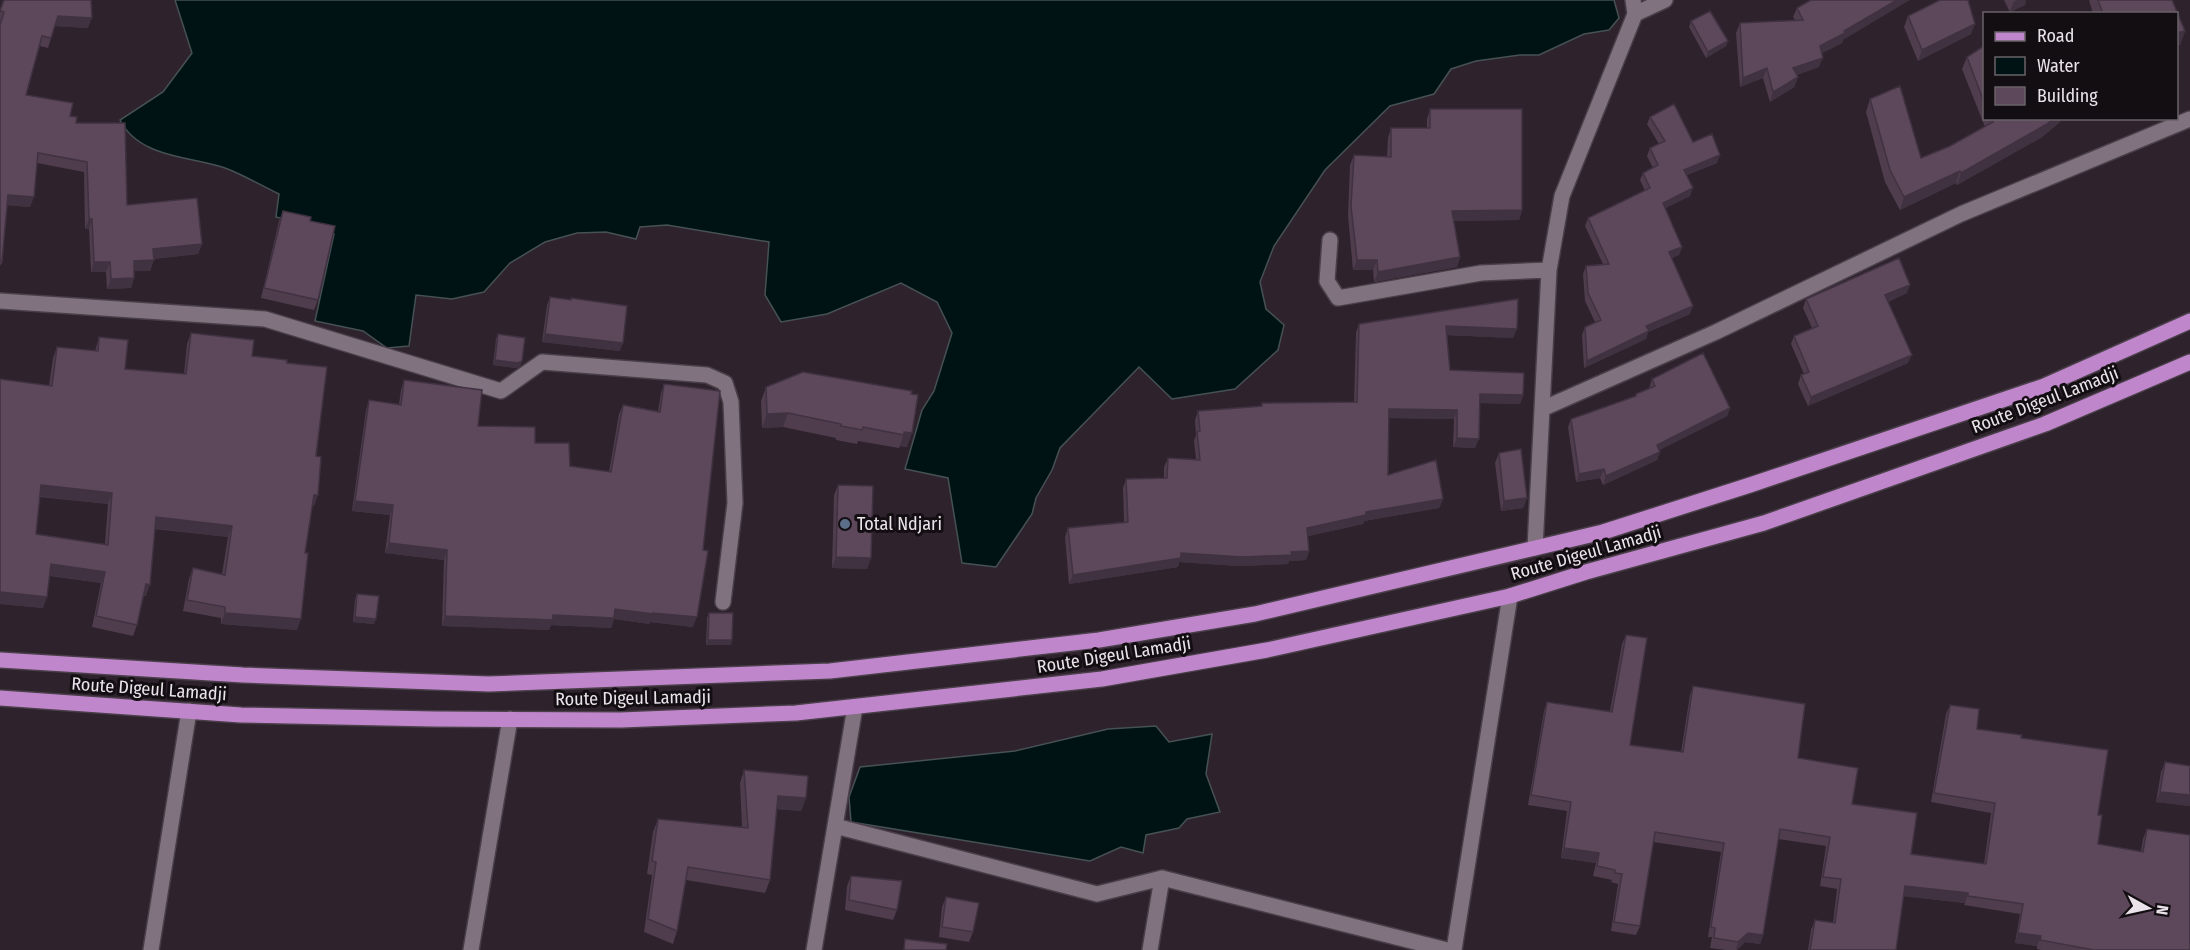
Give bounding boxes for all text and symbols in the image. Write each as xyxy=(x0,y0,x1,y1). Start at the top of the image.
legend xyxy=(1983,12,2178,120)
text: Road xyxy=(2037,25,2074,47)
text: Water xyxy=(2037,55,2080,77)
text: Building xyxy=(2037,85,2098,107)
street label: Route Digeul Lamadji xyxy=(1968,362,2122,438)
place label: Total Ndjari xyxy=(857,513,942,535)
marker: Total Ndjari xyxy=(838,517,852,531)
street label: Route Digeul Lamadji xyxy=(1508,521,1664,585)
street label: Route Digeul Lamadji xyxy=(1035,632,1193,678)
street label: Route Digeul Lamadji xyxy=(71,673,227,705)
street label: Route Digeul Lamadji xyxy=(555,686,711,710)
north arrow xyxy=(2118,878,2178,938)
text: N xyxy=(2152,904,2172,916)

